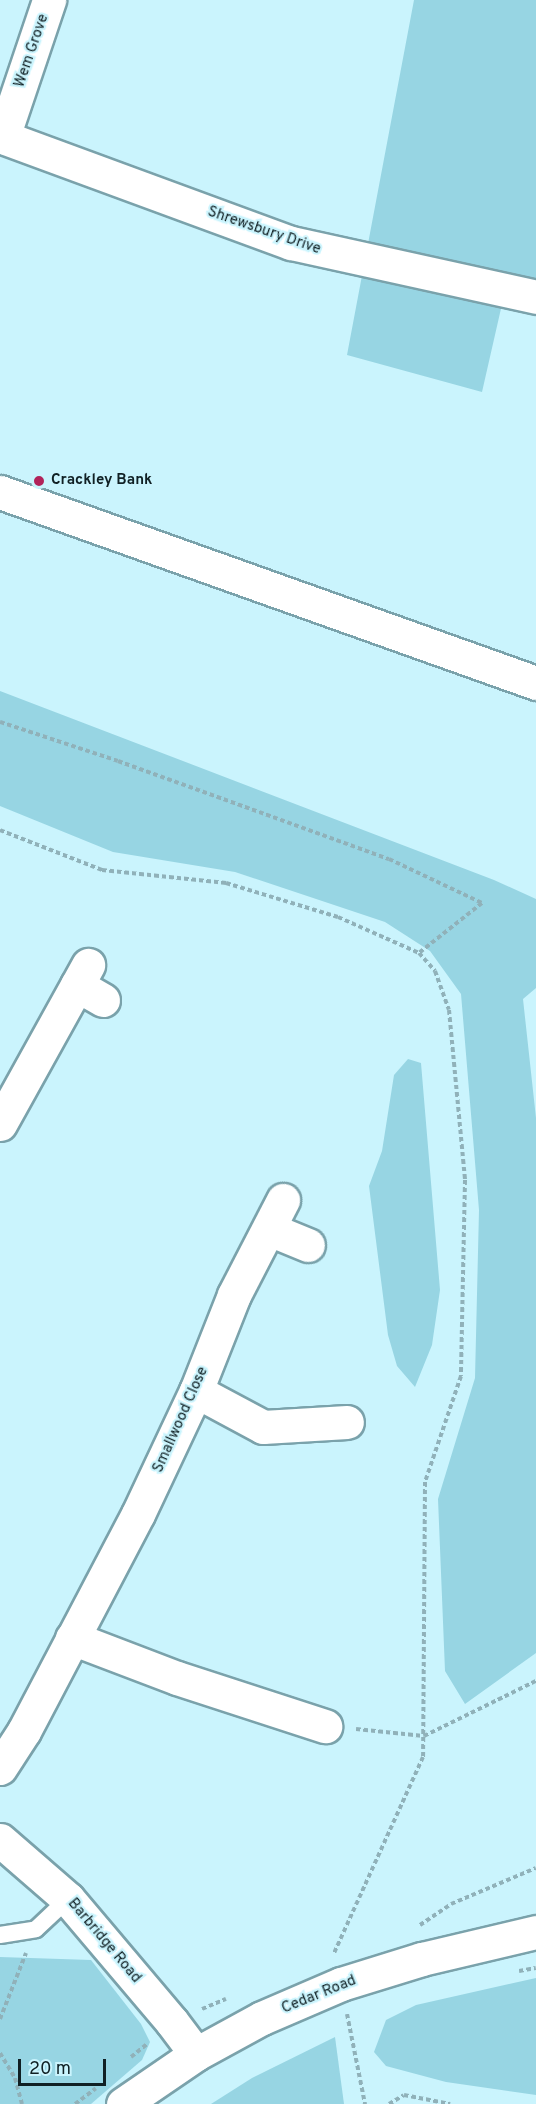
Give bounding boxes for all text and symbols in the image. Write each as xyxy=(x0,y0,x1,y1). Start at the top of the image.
street label: Wem Grove xyxy=(11,12,53,90)
street label: Shrewsbury Drive xyxy=(205,203,323,259)
place label: Crackley Bank xyxy=(51,472,152,490)
marker: Crackley Bank xyxy=(32,474,46,488)
street label: Smallwood Close xyxy=(150,1364,212,1476)
street label: Barbridge Road xyxy=(63,1895,145,1987)
street label: Cedar Road xyxy=(279,1972,359,2018)
scale bar xyxy=(21,2047,110,2085)
text: 20 m xyxy=(29,2058,71,2081)

